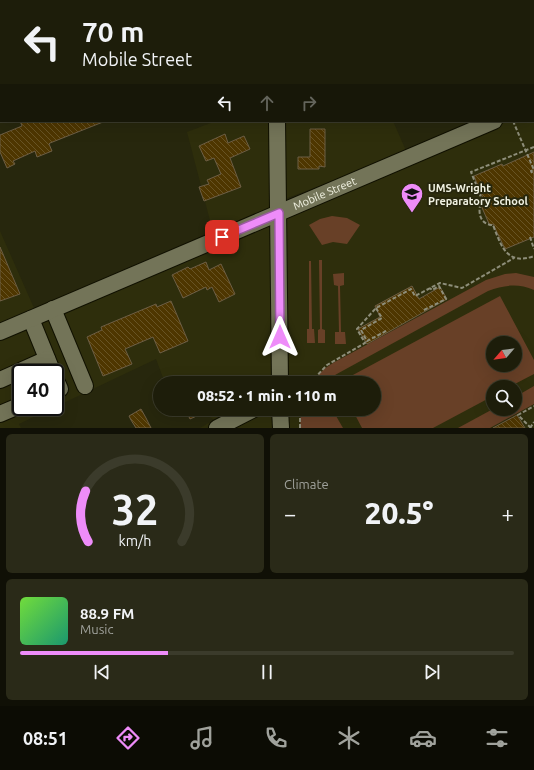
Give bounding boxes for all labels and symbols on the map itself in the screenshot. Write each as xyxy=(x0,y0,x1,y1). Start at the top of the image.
street label: Mobile Street xyxy=(291,174,359,212)
school or university icon: UMS-Wright Preparatory School xyxy=(399,181,425,214)
place label: UMS-Wright Preparatory School xyxy=(428,182,529,207)
pin xyxy=(205,220,239,254)
position arrow xyxy=(259,316,301,358)
north arrow xyxy=(486,336,522,372)
speed limit sign: 40 xyxy=(12,364,64,416)

